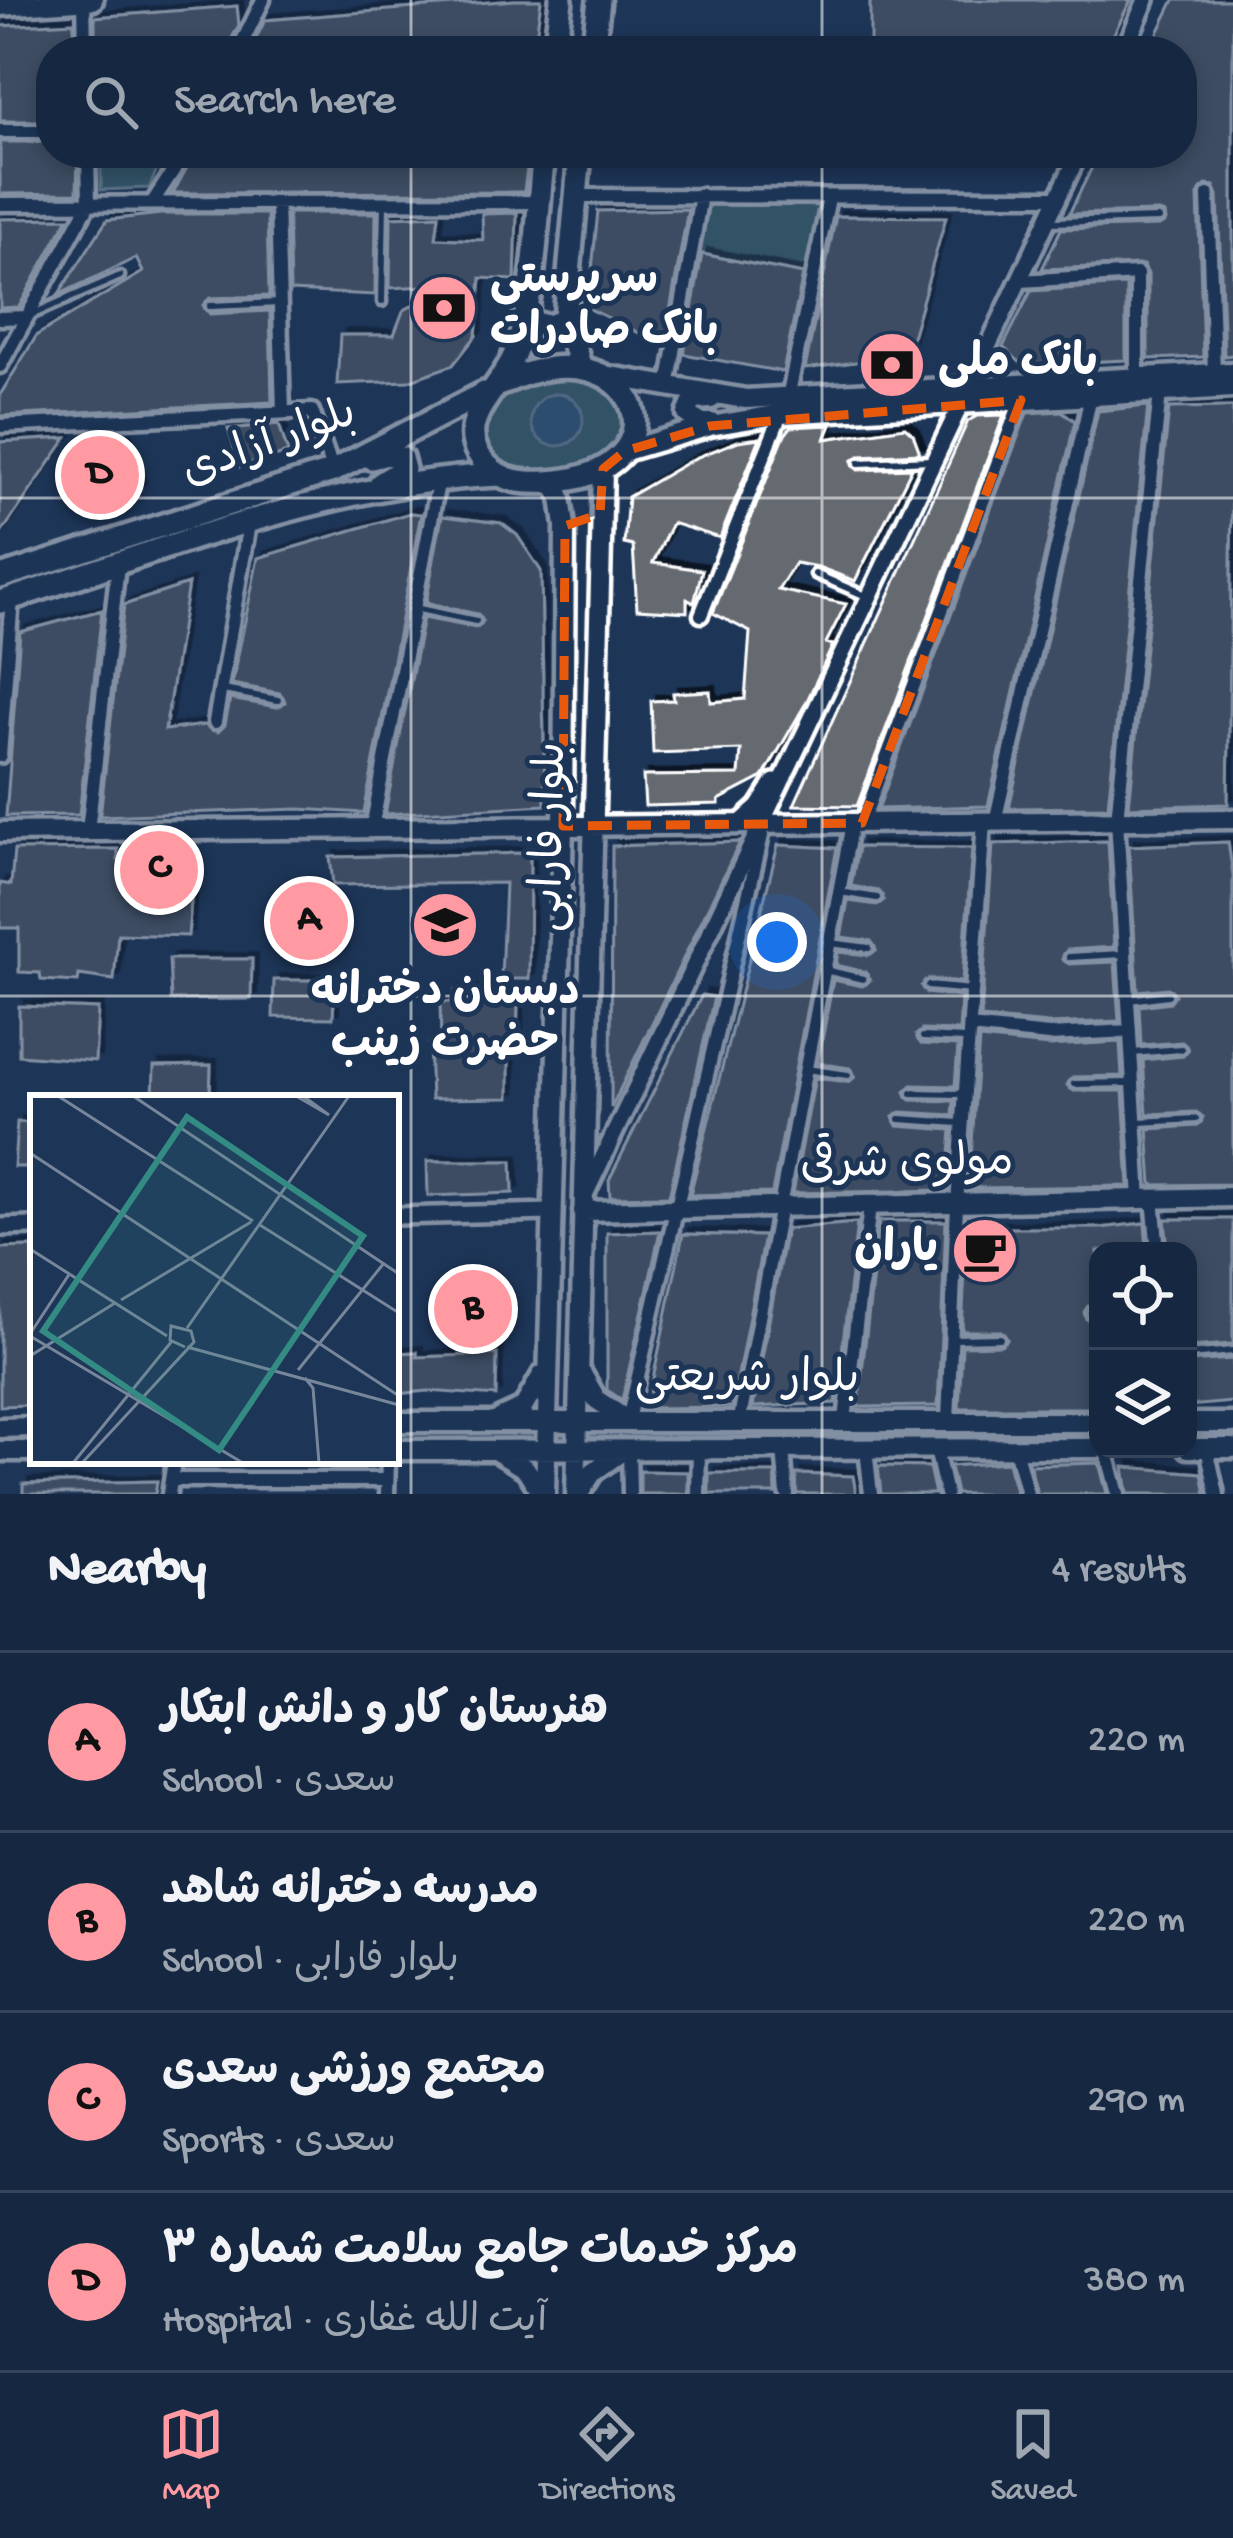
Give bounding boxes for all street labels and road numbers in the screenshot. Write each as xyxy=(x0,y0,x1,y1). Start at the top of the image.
street label: بلوار آزادی xyxy=(174,386,364,501)
street label: بلوار فارابی xyxy=(525,742,581,932)
street label: مولوی شرقی xyxy=(800,1130,1014,1194)
street label: بلوار شریعتی xyxy=(635,1355,859,1408)

